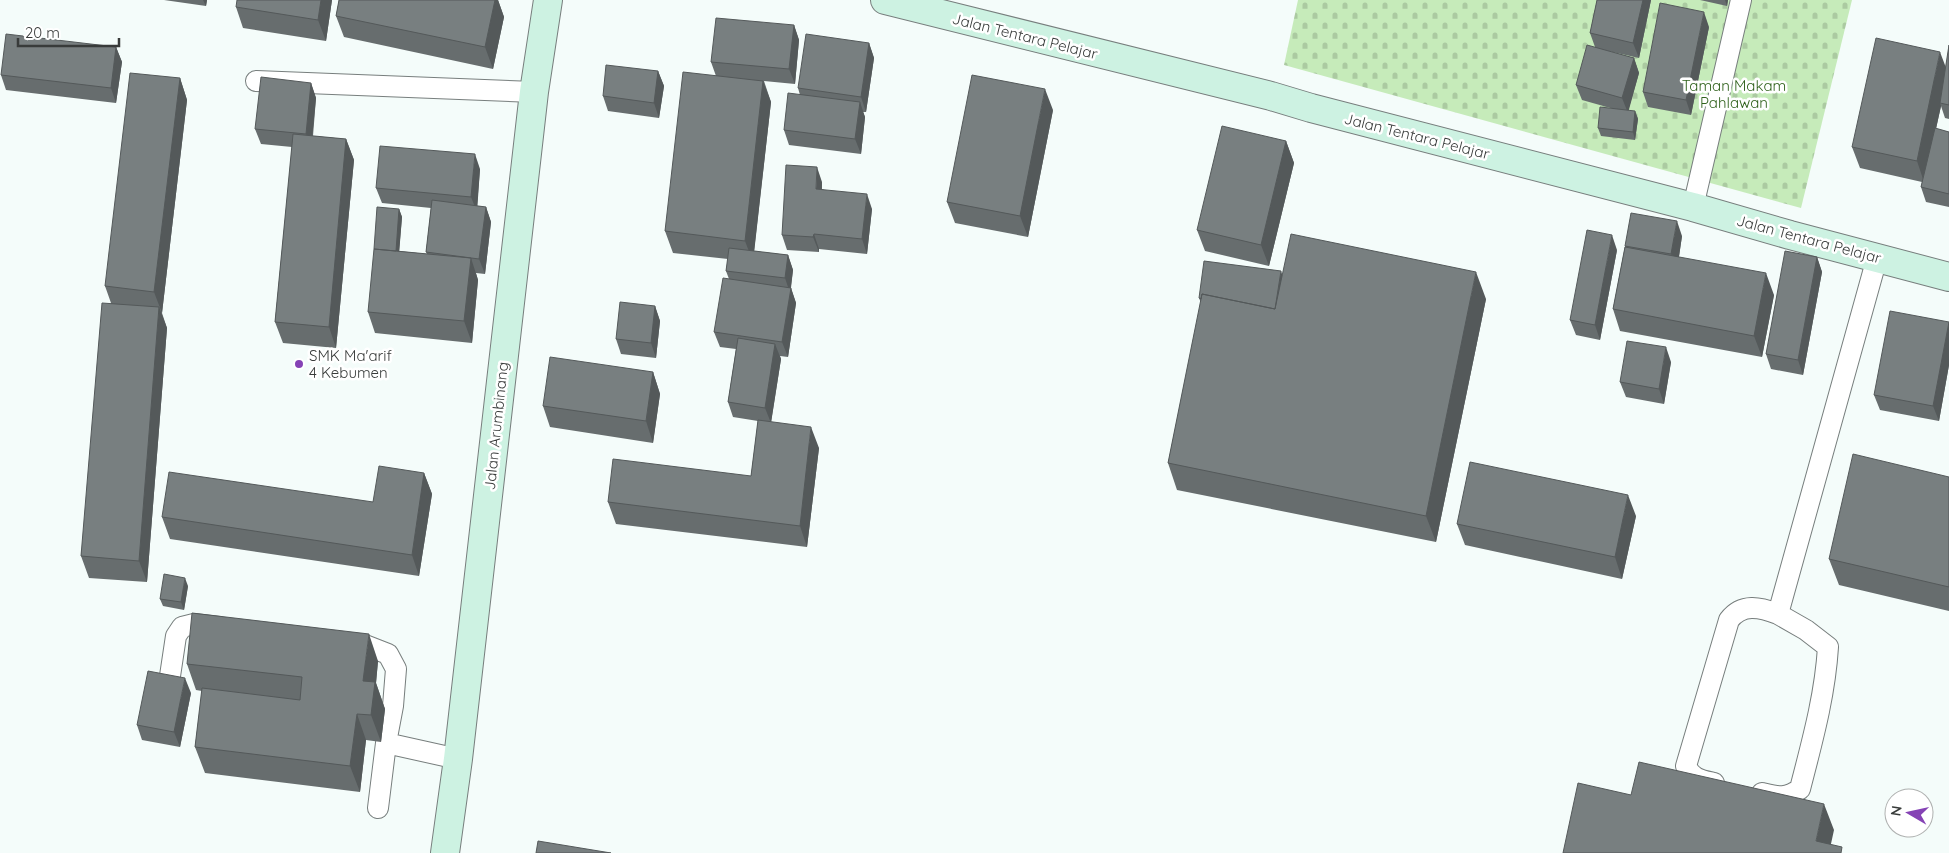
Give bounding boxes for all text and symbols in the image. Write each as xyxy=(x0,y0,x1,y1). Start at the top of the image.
street label: Jalan Tentara Pelajar xyxy=(950,9,1100,63)
scale bar xyxy=(18,15,119,47)
text: 20 m xyxy=(25,23,60,42)
park label: Taman Makam Pahlawan xyxy=(1682,76,1786,112)
street label: Jalan Tentara Pelajar xyxy=(1342,109,1492,163)
street label: Jalan Tentara Pelajar xyxy=(1735,211,1884,268)
place label: SMK Ma'arif 4 Kebumen xyxy=(309,346,393,382)
marker: SMK Ma'arif 4 Kebumen xyxy=(293,358,305,370)
street label: Jalan Arumbinang xyxy=(480,361,512,491)
north arrow xyxy=(1884,788,1934,838)
text: N xyxy=(1886,804,1906,817)

